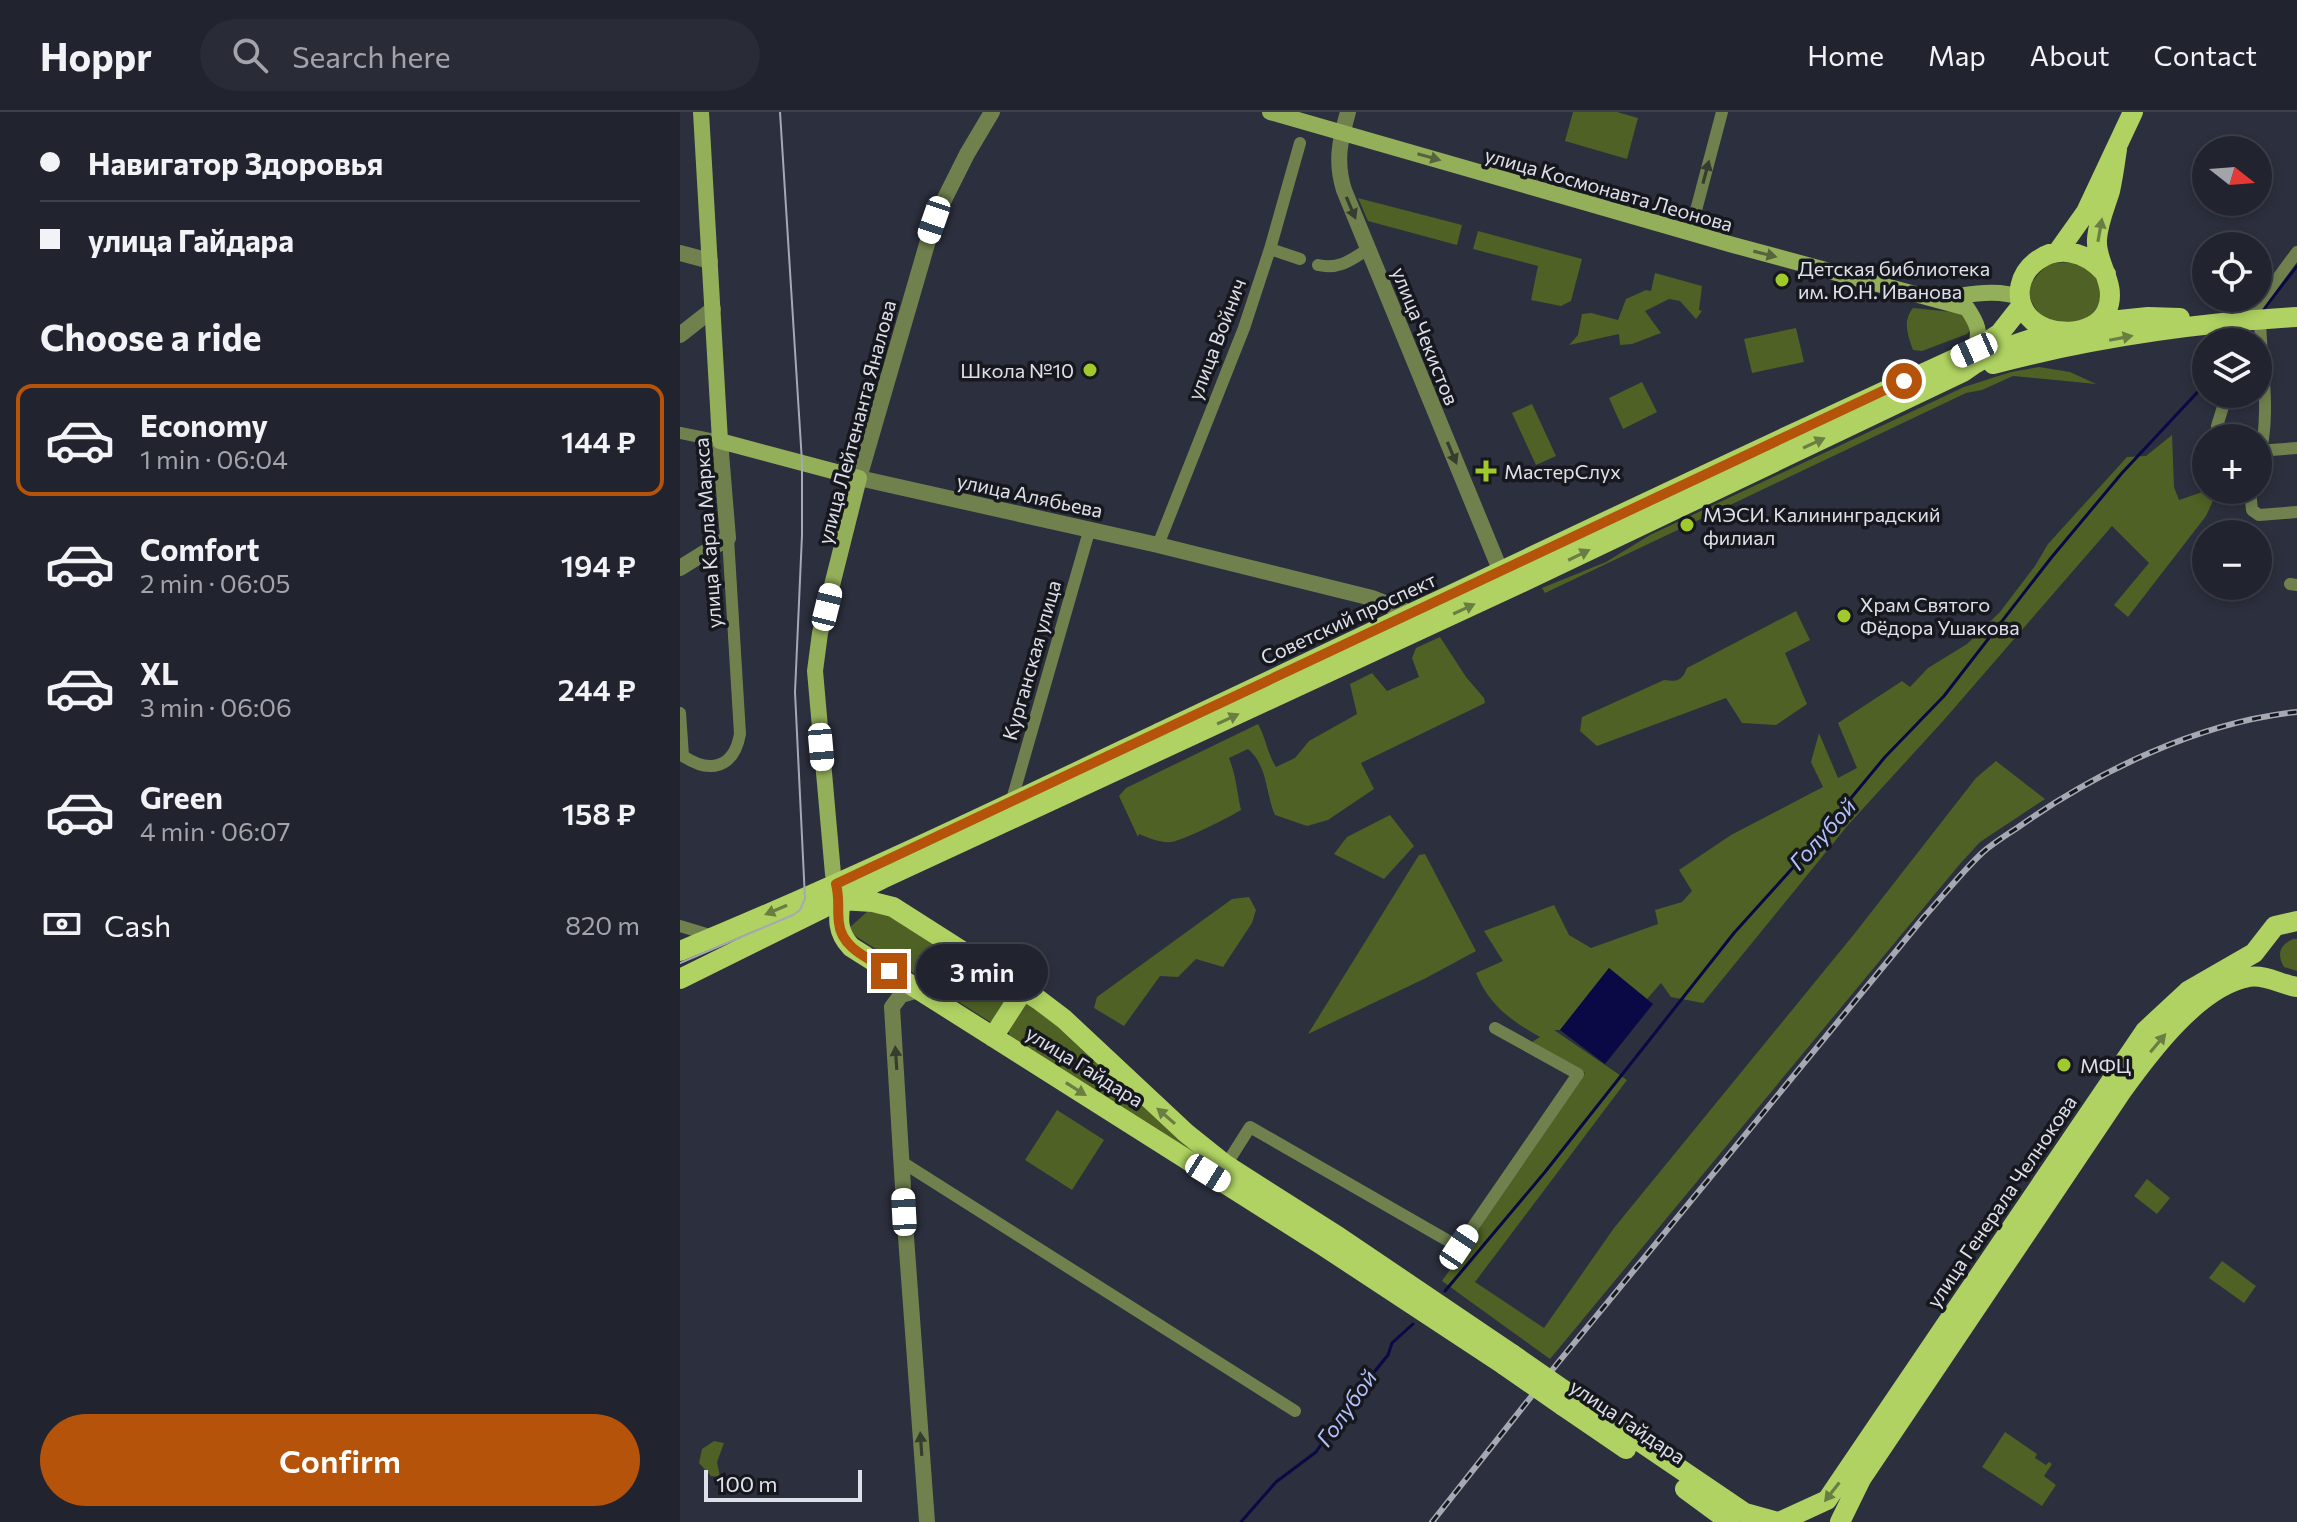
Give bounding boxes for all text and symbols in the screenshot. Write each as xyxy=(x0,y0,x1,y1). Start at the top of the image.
search box xyxy=(200,19,760,91)
text: Hoppr xyxy=(40,32,152,79)
icon: search xyxy=(228,33,272,77)
text: Search here xyxy=(292,37,451,74)
text: Home xyxy=(1807,38,1884,72)
text: Map xyxy=(1928,38,1986,72)
text: About xyxy=(2030,38,2110,72)
text: Contact xyxy=(2154,38,2257,72)
north arrow xyxy=(2192,136,2272,216)
map controls xyxy=(2192,136,2272,600)
street label: улица Космонавта Леонова xyxy=(1482,142,1736,236)
text: Навигатор Здоровья xyxy=(88,144,383,181)
one-way arrow xyxy=(1417,151,1441,164)
one-way arrow xyxy=(1700,160,1713,184)
car xyxy=(915,193,953,247)
one-way arrow xyxy=(1345,196,1358,220)
one-way arrow xyxy=(2094,218,2106,243)
text: улица Гайдара xyxy=(88,221,294,258)
button: locate xyxy=(2192,232,2272,312)
one-way arrow xyxy=(1753,248,1778,260)
place label: Детская библиотека им. Ю.Н. Иванова xyxy=(1798,256,1990,303)
street label: улица Чекистов xyxy=(1387,264,1465,408)
marker: Детская библиотека им. Ю.Н. Иванова xyxy=(1773,271,1791,289)
street label: улица Войнич xyxy=(1182,275,1250,403)
street label: улица Лейтенанта Яналова xyxy=(812,297,900,547)
text: Choose a ride xyxy=(40,314,261,358)
button: layers xyxy=(2192,328,2272,408)
car xyxy=(1947,329,2001,371)
one-way arrow xyxy=(2108,331,2133,343)
place label: Школа №10 xyxy=(960,358,1074,382)
marker: Школа №10 xyxy=(1081,361,1099,379)
route start xyxy=(1886,363,1922,399)
icon: car xyxy=(44,404,116,476)
text: Economy xyxy=(140,406,268,443)
text: 144 ₽ xyxy=(561,422,636,459)
button: + xyxy=(2192,424,2272,504)
one-way arrow xyxy=(1802,436,1826,450)
street label: улица Карла Маркса xyxy=(688,437,726,629)
one-way arrow xyxy=(1445,441,1458,465)
text: 1 min · 06:04 xyxy=(140,443,288,474)
place label: МастерСлух xyxy=(1504,459,1621,483)
marker: МастерСлух xyxy=(1475,460,1497,482)
street label: улица Алябьева xyxy=(955,468,1105,522)
place label: МЭСИ. Калининградский филиал xyxy=(1703,502,1940,549)
marker: МЭСИ. Калининградский филиал xyxy=(1678,516,1696,534)
button: − xyxy=(2192,520,2272,600)
icon: car xyxy=(44,528,116,600)
text: Comfort xyxy=(140,530,259,567)
text: 194 ₽ xyxy=(561,546,636,583)
one-way arrow xyxy=(1568,548,1591,562)
text: 2 min · 06:05 xyxy=(140,567,291,598)
street label: Советский проспект xyxy=(1257,567,1439,669)
street label: Курганская улица xyxy=(997,577,1065,743)
car xyxy=(810,581,844,633)
place label: Храм Святого Фёдора Ушакова xyxy=(1860,592,2020,639)
one-way arrow xyxy=(1452,603,1475,616)
marker: Храм Святого Фёдора Ушакова xyxy=(1835,607,1853,625)
icon: car xyxy=(44,652,116,724)
text: XL xyxy=(140,654,179,691)
text: 244 ₽ xyxy=(558,670,636,707)
text: 3 min · 06:06 xyxy=(140,691,292,722)
one-way arrow xyxy=(1216,712,1240,726)
car xyxy=(807,722,835,772)
icon: car xyxy=(44,776,116,848)
text: Green xyxy=(140,778,223,815)
water label: Голубой xyxy=(1783,792,1861,875)
text: 158 ₽ xyxy=(562,794,636,831)
text: 4 min · 06:07 xyxy=(140,815,290,846)
icon: cash xyxy=(40,902,84,946)
one-way arrow xyxy=(764,904,788,917)
text: Cash xyxy=(104,906,171,943)
text: 820 m xyxy=(565,909,640,940)
callout: 3 min xyxy=(917,943,1049,999)
route end xyxy=(871,953,907,989)
text: 3 min xyxy=(950,956,1014,987)
street label: улица Гайдара xyxy=(1022,1020,1148,1112)
one-way arrow xyxy=(2149,1034,2166,1054)
one-way arrow xyxy=(889,1045,902,1070)
place label: МФЦ xyxy=(2080,1053,2131,1077)
marker: МФЦ xyxy=(2055,1056,2073,1074)
one-way arrow xyxy=(1065,1082,1087,1096)
street label: улица Генерала Челнокова xyxy=(1921,1090,2081,1312)
one-way arrow xyxy=(1156,1108,1176,1125)
car xyxy=(1181,1150,1235,1196)
car xyxy=(891,1187,917,1237)
car xyxy=(1436,1220,1482,1274)
water label: Голубой xyxy=(1310,1364,1382,1451)
street label: улица Гайдара xyxy=(1566,1374,1690,1468)
button: Confirm xyxy=(40,1414,640,1506)
one-way arrow xyxy=(914,1431,927,1456)
scale bar xyxy=(704,1466,862,1502)
text: 100 m xyxy=(716,1470,778,1497)
one-way arrow xyxy=(1824,1482,1840,1502)

